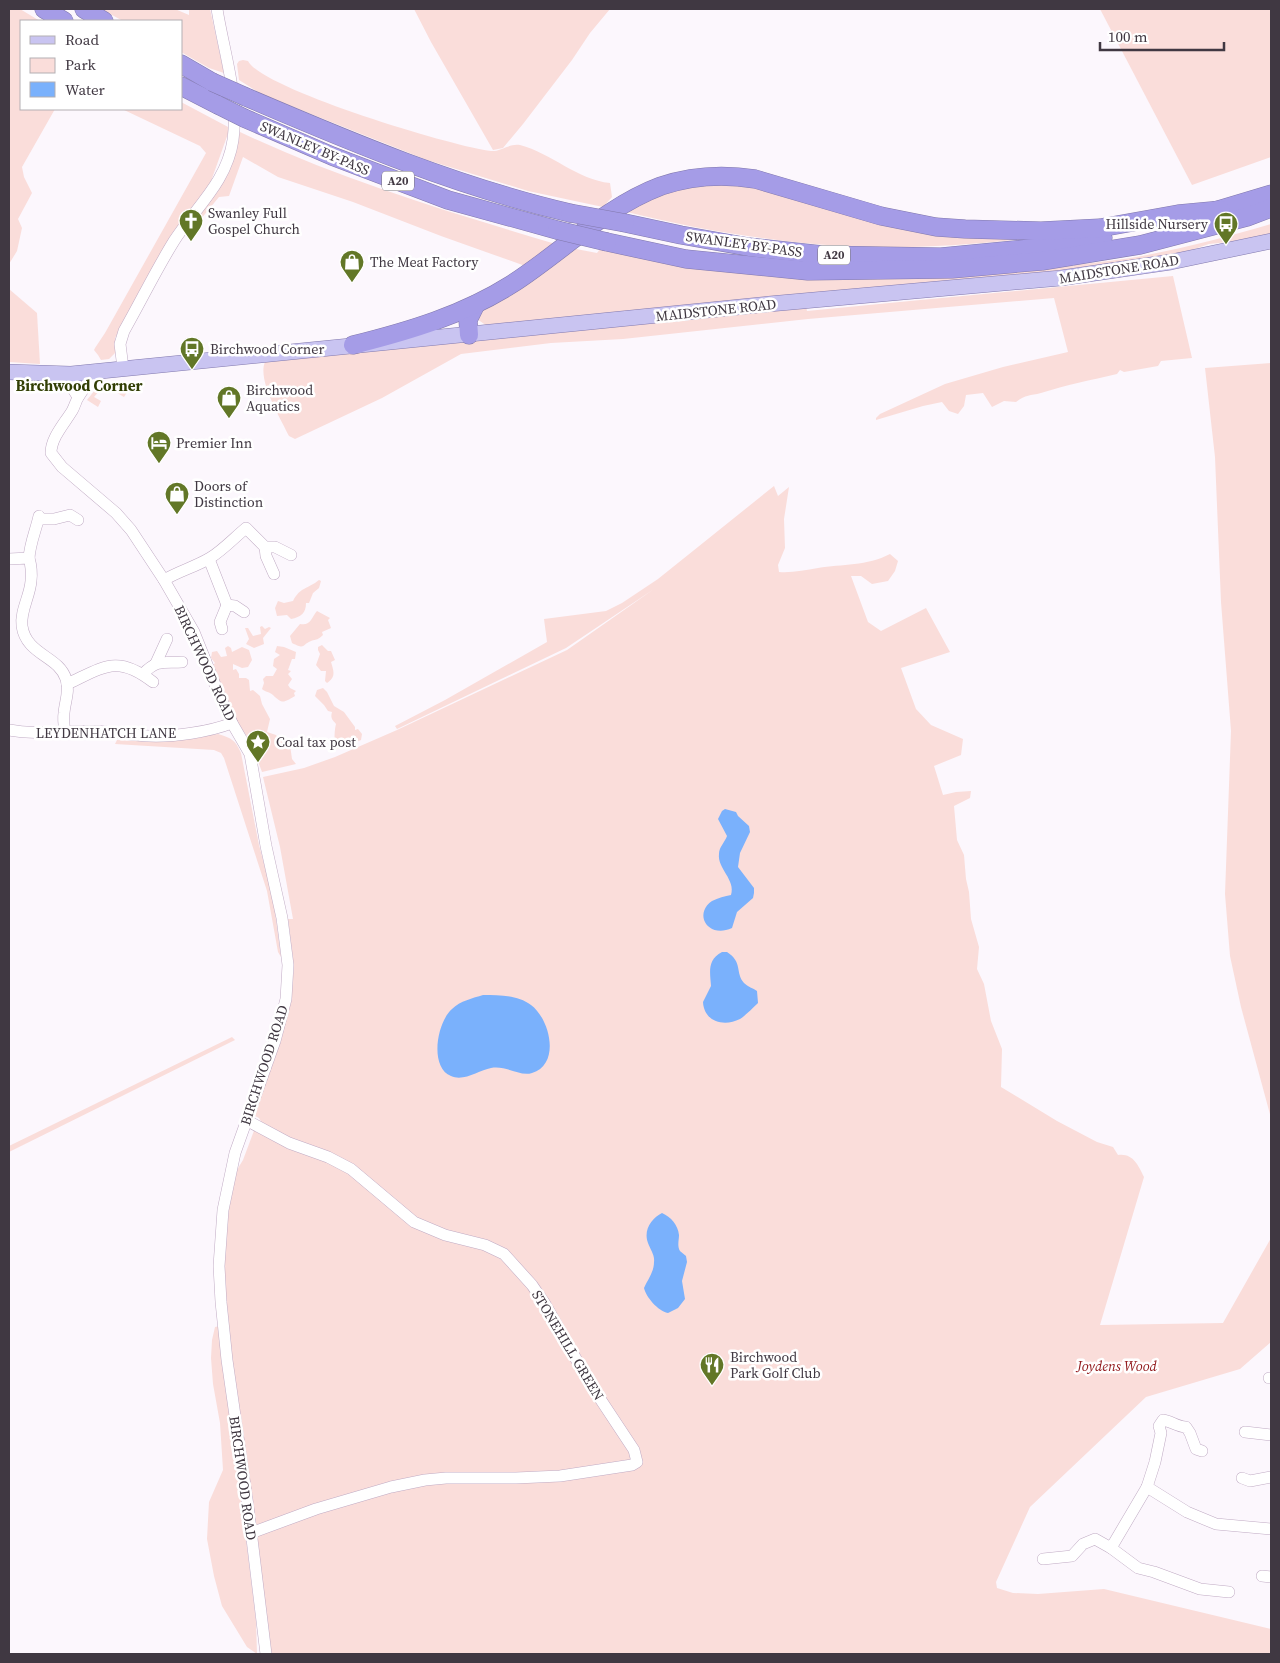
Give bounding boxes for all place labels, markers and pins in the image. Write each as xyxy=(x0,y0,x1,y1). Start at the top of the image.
place label: Swanley Full Gospel Church xyxy=(208,203,300,239)
church icon: Swanley Full Gospel Church xyxy=(178,208,204,242)
bus stop icon: Hillside Nursery xyxy=(1213,211,1239,245)
place label: Hillside Nursery xyxy=(1105,214,1209,234)
shop icon: The Meat Factory xyxy=(339,249,365,283)
place label: The Meat Factory xyxy=(370,252,479,272)
bus stop icon: Birchwood Corner xyxy=(179,336,205,370)
place label: Birchwood Corner xyxy=(210,339,324,359)
place label: Birchwood Aquatics xyxy=(246,380,313,416)
shop icon: Birchwood Aquatics xyxy=(216,385,242,419)
hotel icon: Premier Inn xyxy=(146,430,172,464)
place label: Premier Inn xyxy=(176,433,253,453)
place label: Doors of Distinction xyxy=(194,476,264,512)
shop icon: Doors of Distinction xyxy=(164,481,190,515)
place icon: Coal tax post xyxy=(245,729,271,763)
place label: Coal tax post xyxy=(276,732,356,752)
place label: Birchwood Park Golf Club xyxy=(730,1347,821,1383)
restaurant icon: Birchwood Park Golf Club xyxy=(699,1352,725,1386)

